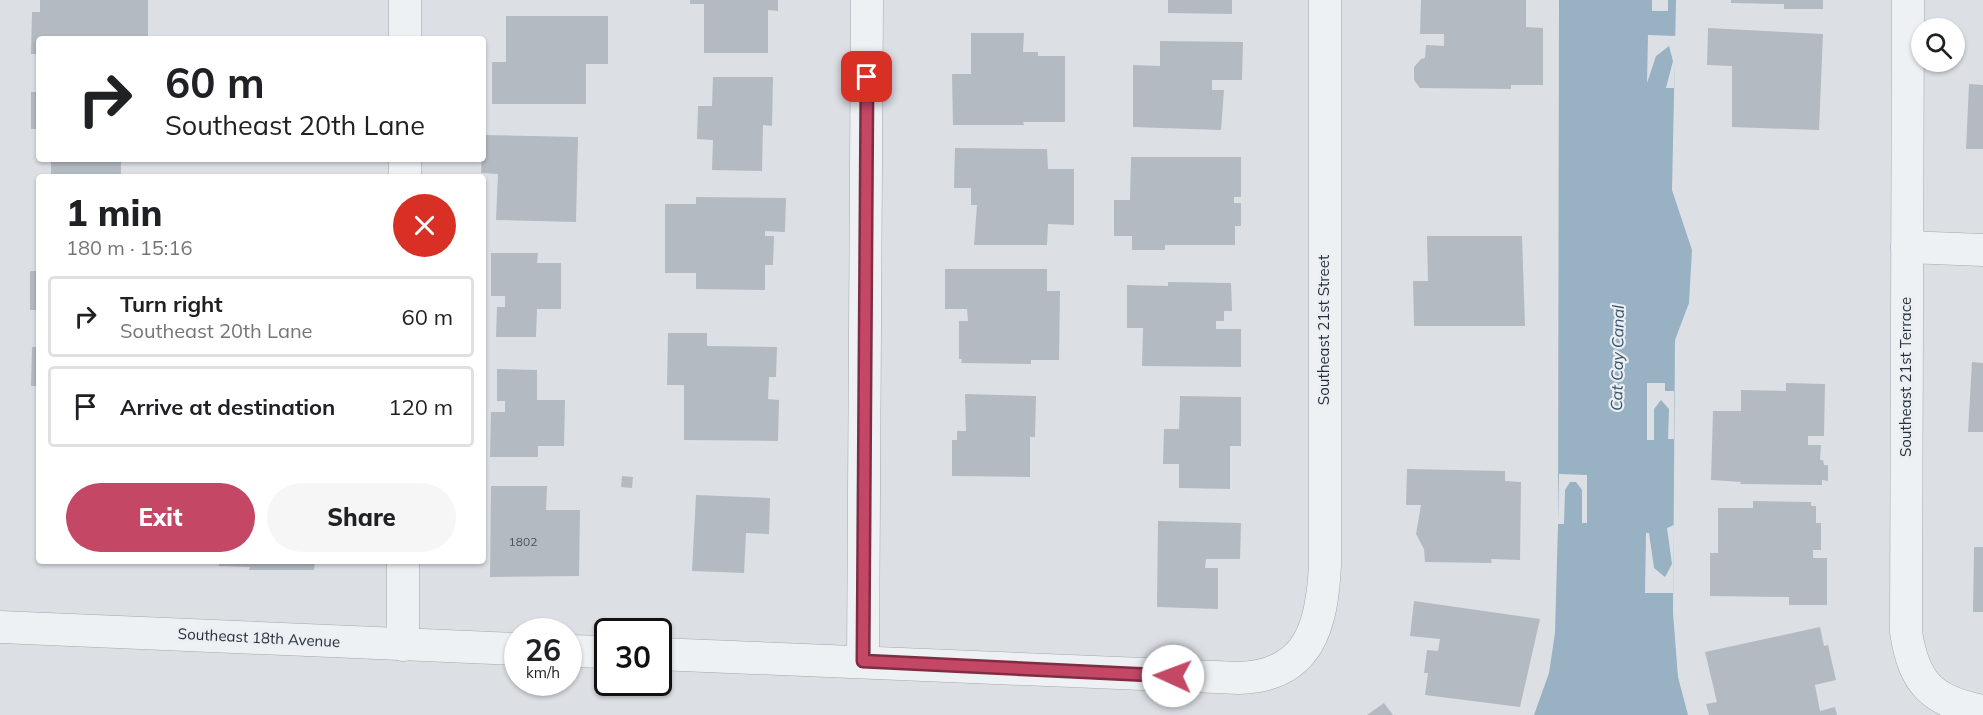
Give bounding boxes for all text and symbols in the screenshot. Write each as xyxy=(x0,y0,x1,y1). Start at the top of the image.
map controls xyxy=(1911,18,1965,72)
button: search xyxy=(1911,18,1965,72)
pin xyxy=(841,51,892,102)
text: 60 m xyxy=(165,56,265,109)
icon: right xyxy=(66,60,144,138)
icon: arrive xyxy=(850,60,883,93)
text: Southeast 20th Lane xyxy=(165,108,425,142)
text: 1 min xyxy=(66,190,162,235)
button: close xyxy=(393,194,456,257)
text: 180 m · 15:16 xyxy=(66,235,192,260)
street label: Southeast 21st Street xyxy=(1314,255,1333,405)
text: Turn right xyxy=(120,290,223,318)
street label: Southeast 21st Terrace xyxy=(1896,297,1915,457)
icon: right xyxy=(69,300,102,333)
text: 60 m xyxy=(402,303,453,331)
water label: Cat Cay Canal xyxy=(1606,305,1628,411)
text: Southeast 20th Lane xyxy=(120,318,313,343)
icon: arrive xyxy=(69,390,102,423)
text: Arrive at destination xyxy=(120,393,335,421)
text: 120 m xyxy=(388,393,453,421)
button: Exit xyxy=(66,483,255,552)
button: Share xyxy=(267,483,456,552)
house number: 1802 xyxy=(509,534,537,549)
speed limit sign: 30 xyxy=(594,618,672,696)
street label: Southeast 18th Avenue xyxy=(177,624,341,651)
text: 26 xyxy=(525,631,561,669)
position arrow xyxy=(1141,644,1205,708)
text: km/h xyxy=(526,663,560,682)

